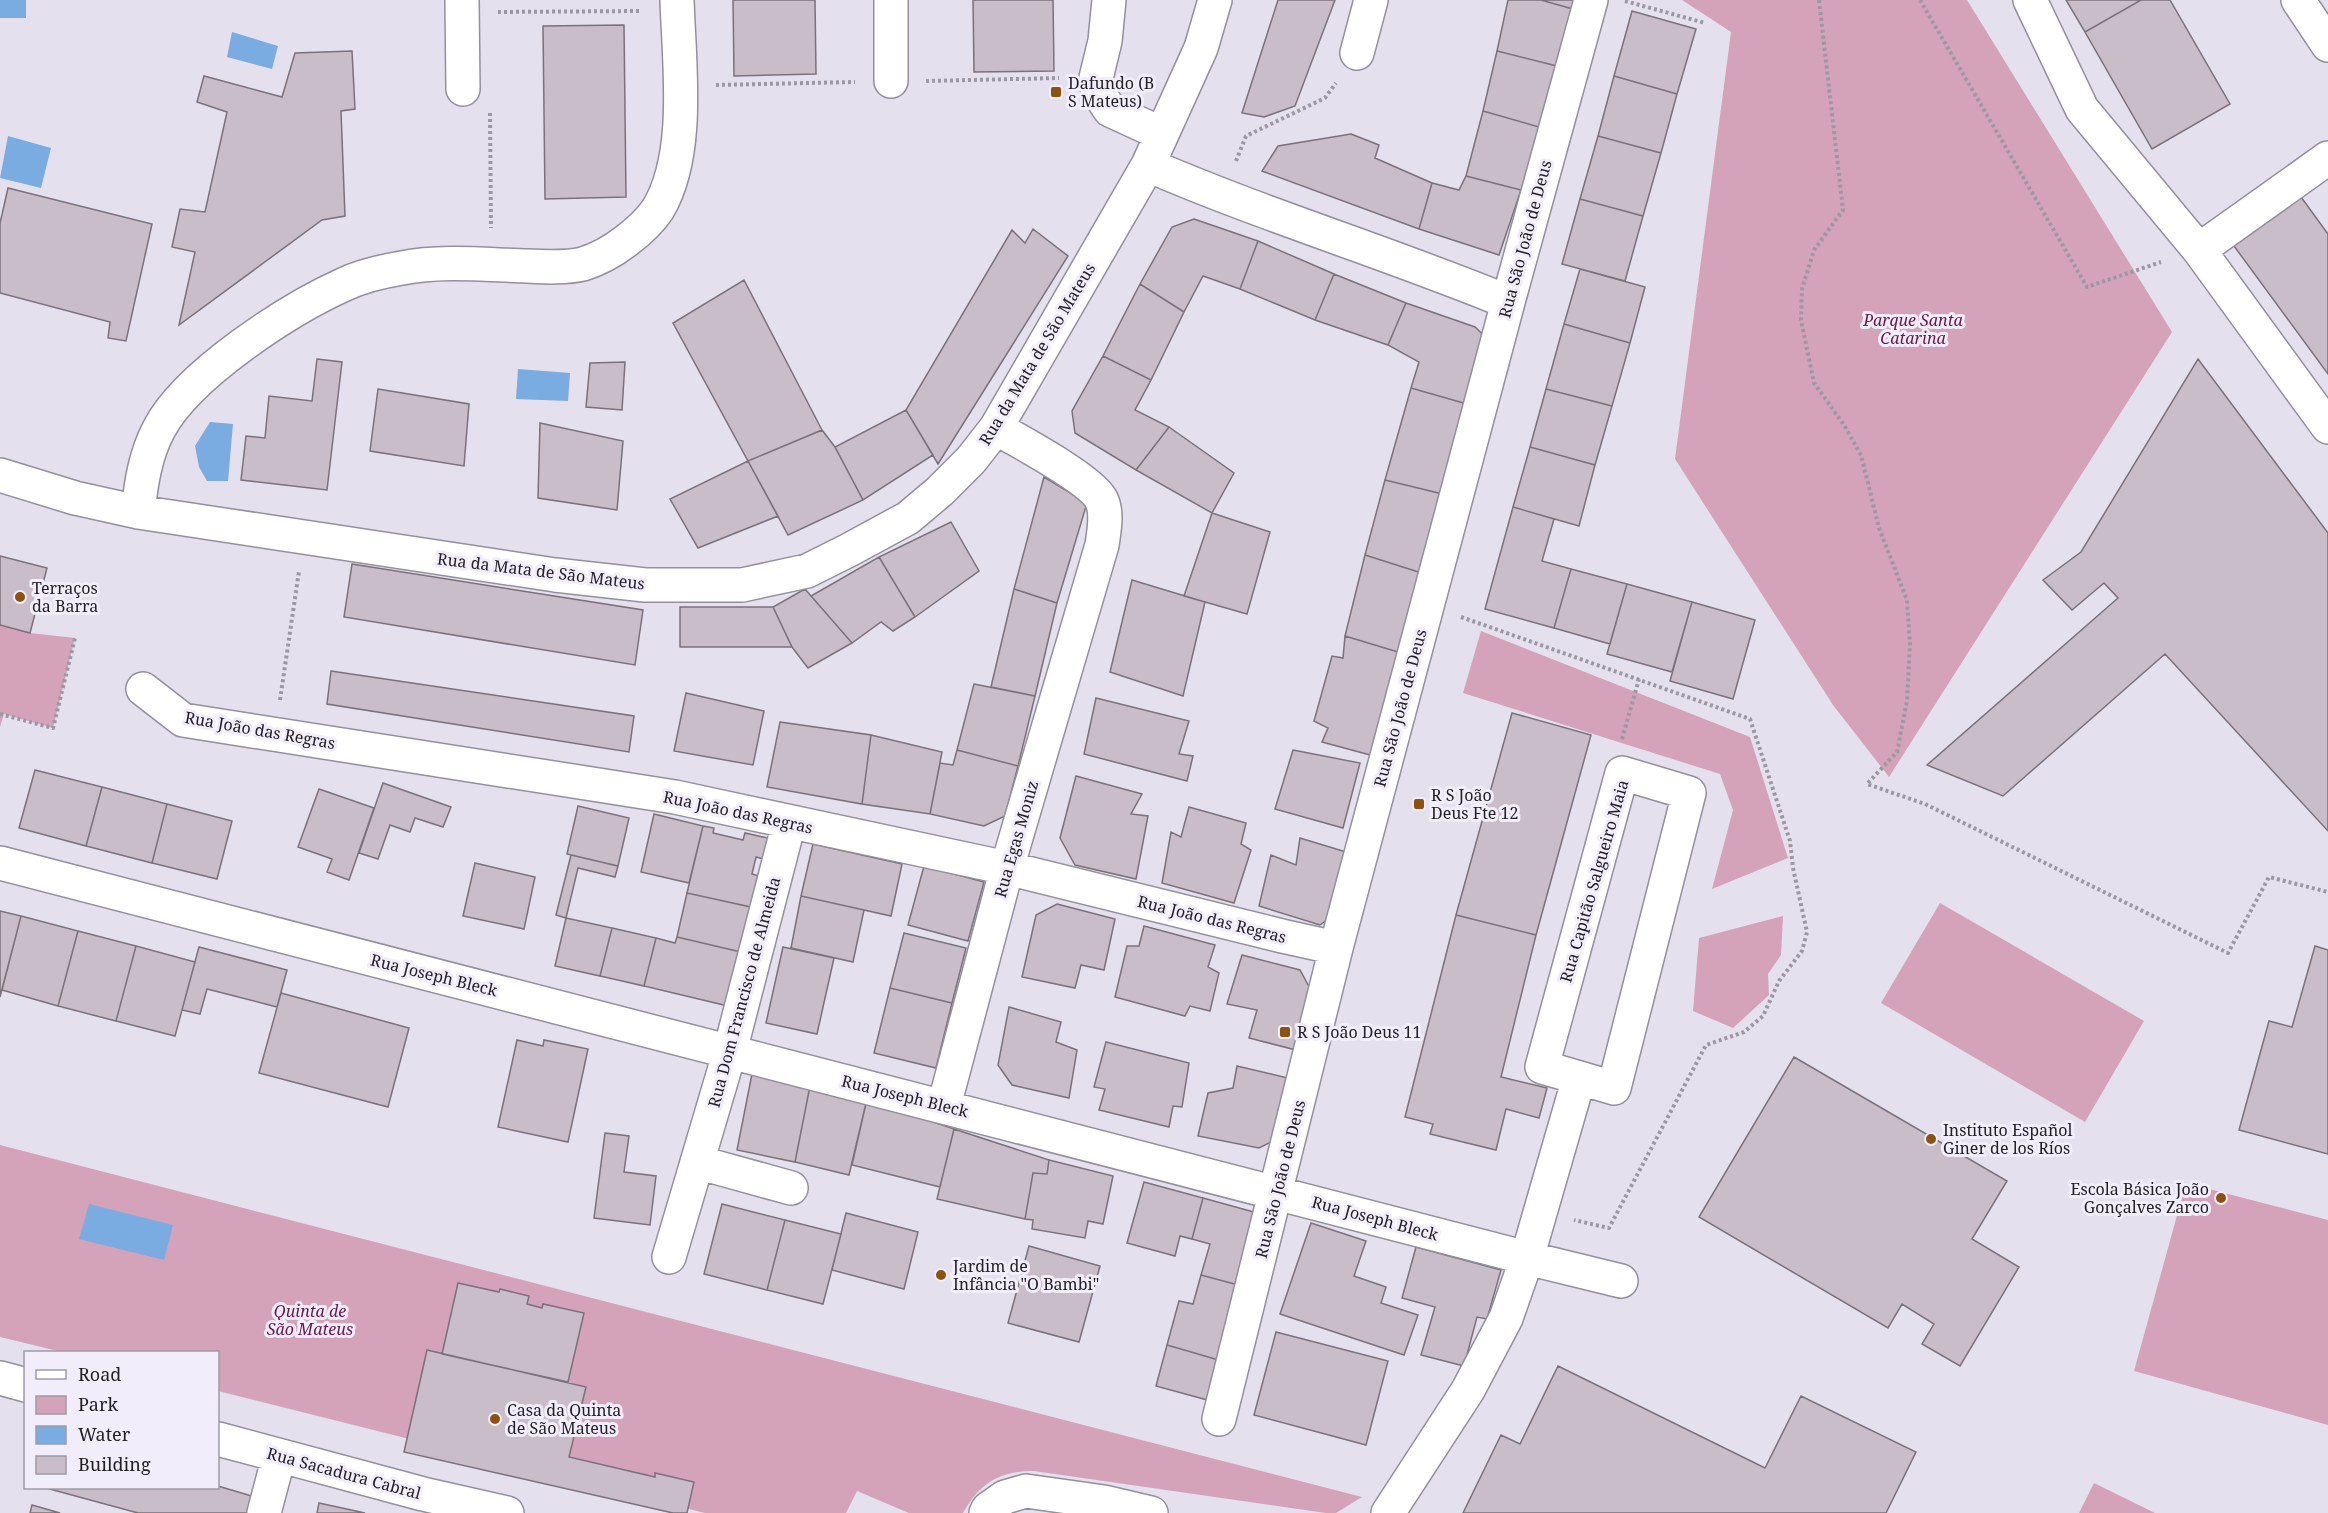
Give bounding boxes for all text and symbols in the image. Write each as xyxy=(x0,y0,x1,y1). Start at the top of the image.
place label: Dafundo (B S Mateus) xyxy=(1068,72,1154,112)
marker: Dafundo (B S Mateus) xyxy=(1049,85,1063,99)
street label: Rua São João de Deus xyxy=(1493,158,1557,320)
street label: Rua da Mata de São Mateus xyxy=(974,259,1100,449)
park label: Parque Santa Catarina xyxy=(1862,309,1964,349)
street label: Rua da Mata de São Mateus xyxy=(436,547,646,595)
place label: Terraços da Barra xyxy=(32,577,98,617)
marker: Terraços da Barra xyxy=(13,590,27,604)
street label: Rua São João de Deus xyxy=(1368,627,1432,789)
street label: Rua João das Regras xyxy=(183,706,337,754)
street label: Rua Capitão Salgueiro Maia xyxy=(1555,777,1633,985)
street label: Rua Egas Moniz xyxy=(989,778,1043,900)
place label: R S João Deus Fte 12 xyxy=(1431,784,1518,824)
street label: Rua João das Regras xyxy=(661,785,815,839)
marker: R S João Deus Fte 12 xyxy=(1412,797,1426,811)
street label: Rua Dom Francisco de Almeida xyxy=(703,874,785,1110)
street label: Rua João das Regras xyxy=(1135,890,1289,948)
street label: Rua Joseph Bleck xyxy=(368,949,500,1002)
place label: R S João Deus 11 xyxy=(1297,1021,1421,1043)
marker: R S João Deus 11 xyxy=(1278,1025,1292,1039)
street label: Rua Joseph Bleck xyxy=(839,1070,971,1123)
street label: Rua São João de Deus xyxy=(1250,1098,1310,1260)
place label: Instituto Español Giner de los Ríos xyxy=(1943,1119,2073,1159)
marker: Instituto Español Giner de los Ríos xyxy=(1924,1132,1938,1146)
place label: Escola Básica João Gonçalves Zarco xyxy=(2071,1178,2209,1218)
street label: Rua Joseph Bleck xyxy=(1309,1191,1441,1246)
marker: Escola Básica João Gonçalves Zarco xyxy=(2214,1191,2228,1205)
place label: Jardim de Infância "O Bambi" xyxy=(952,1255,1099,1295)
marker: Jardim de Infância "O Bambi" xyxy=(934,1268,948,1282)
park label: Quinta de São Mateus xyxy=(267,1300,353,1340)
legend xyxy=(24,1351,219,1489)
text: Road xyxy=(78,1362,121,1386)
text: Park xyxy=(78,1392,118,1416)
place label: Casa da Quinta de São Mateus xyxy=(507,1399,621,1439)
marker: Casa da Quinta de São Mateus xyxy=(488,1412,502,1426)
text: Water xyxy=(78,1422,131,1446)
street label: Rua Sacadura Cabral xyxy=(265,1442,423,1504)
text: Building xyxy=(78,1452,151,1476)

